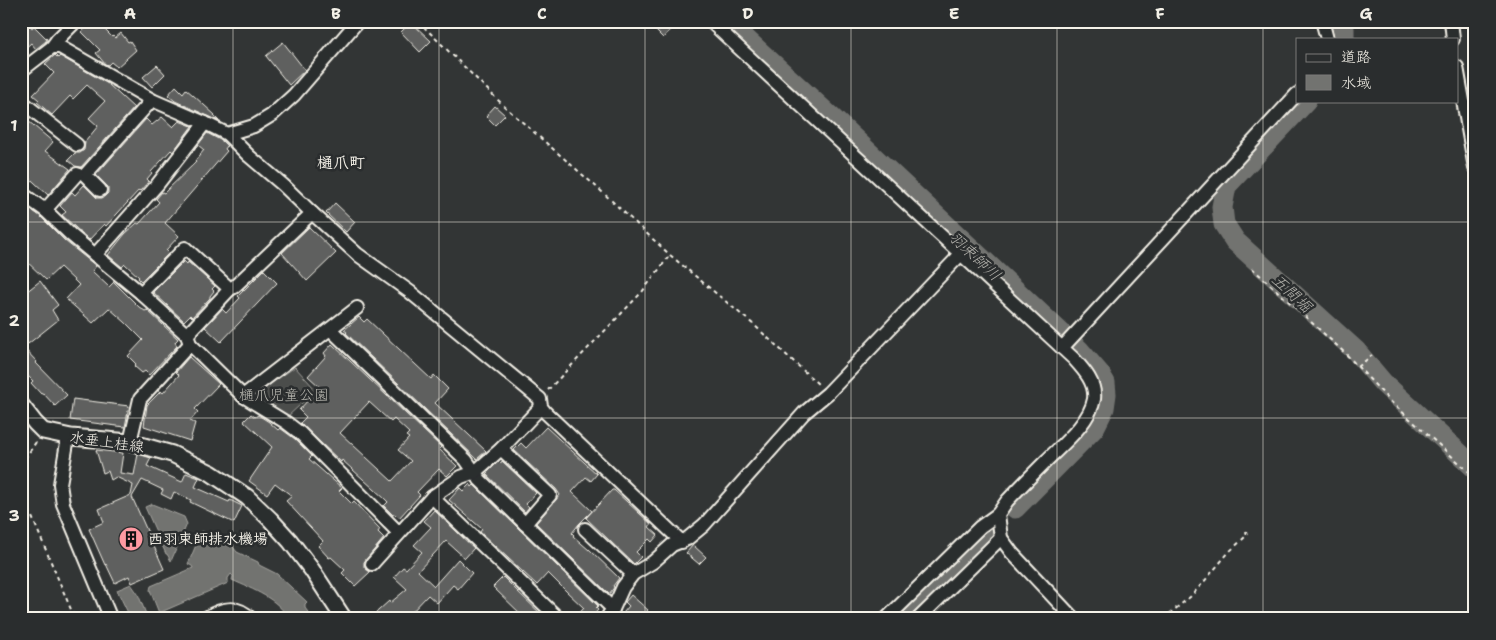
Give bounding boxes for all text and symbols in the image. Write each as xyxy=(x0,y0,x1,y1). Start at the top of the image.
text: A xyxy=(124,3,136,24)
text: B xyxy=(331,3,341,24)
text: C xyxy=(537,3,547,24)
text: D xyxy=(742,3,754,24)
text: E xyxy=(949,3,959,24)
text: F xyxy=(1155,3,1165,24)
text: G xyxy=(1360,3,1373,24)
legend xyxy=(1296,38,1458,102)
text: 道路 xyxy=(1341,47,1371,67)
text: 水域 xyxy=(1341,73,1371,93)
text: 1 xyxy=(10,115,18,136)
district label: 樋爪町 xyxy=(317,152,365,173)
water label: 羽束師川 xyxy=(944,226,1006,286)
water label: 五間堀 xyxy=(1267,269,1317,318)
text: 2 xyxy=(8,310,20,331)
park label: 樋爪児童公園 xyxy=(239,385,329,405)
street label: 水垂上桂線 xyxy=(68,427,146,457)
text: 3 xyxy=(8,505,20,526)
building icon: 西羽束師排水機場 xyxy=(118,526,144,552)
place label: 西羽束師排水機場 xyxy=(148,529,268,549)

